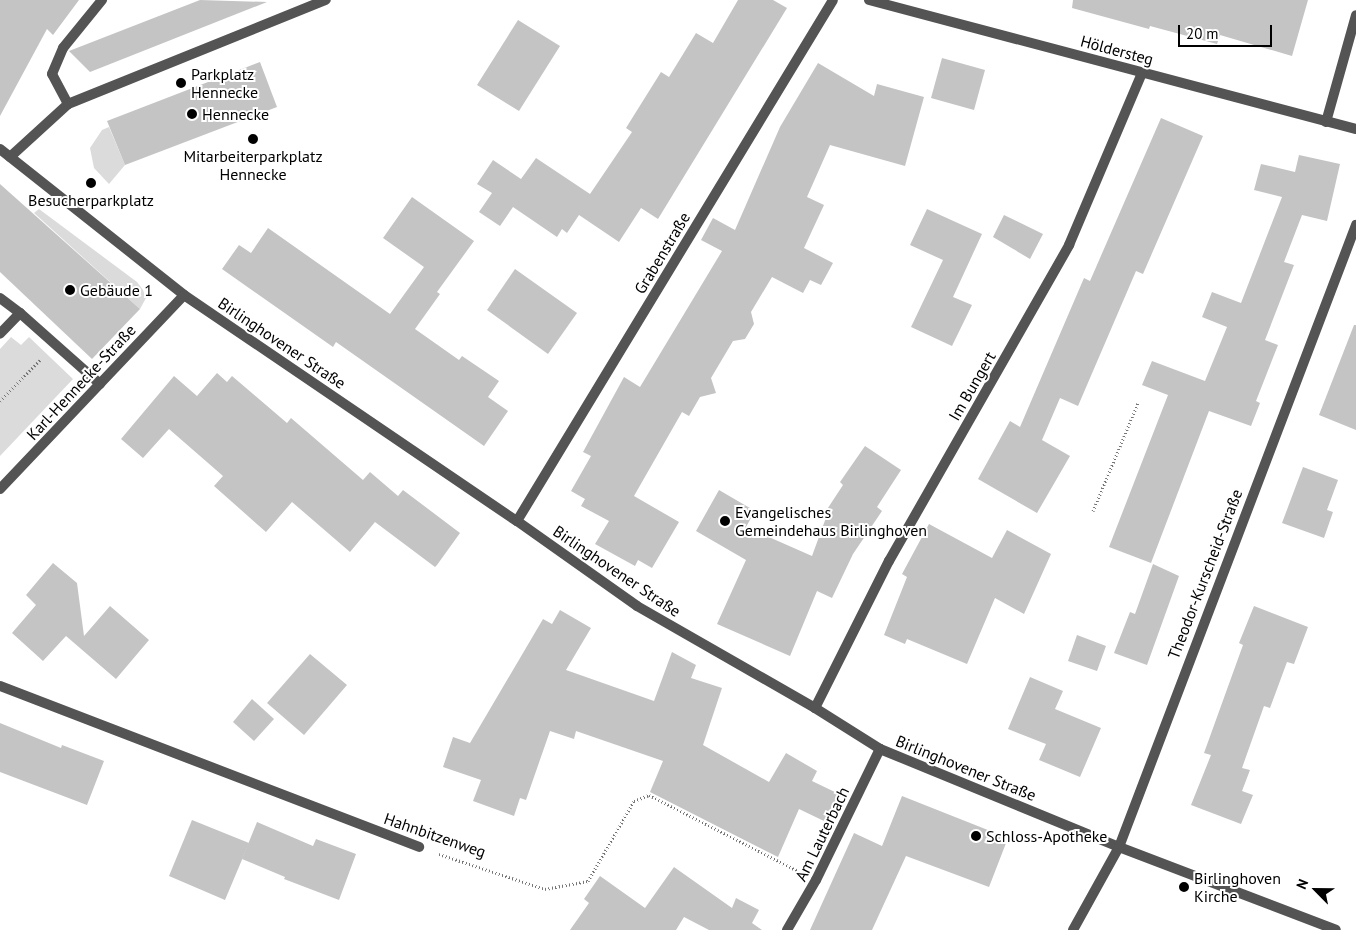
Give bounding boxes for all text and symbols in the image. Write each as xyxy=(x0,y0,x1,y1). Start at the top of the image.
scale bar xyxy=(1181,15,1275,47)
text: 20 m xyxy=(1186,24,1219,43)
street label: Höldersteg xyxy=(1078,31,1156,69)
place label: Parkplatz Hennecke xyxy=(191,64,258,102)
marker: Parkplatz Hennecke xyxy=(175,77,187,89)
place label: Hennecke xyxy=(202,104,269,124)
marker: Hennecke xyxy=(186,108,198,120)
marker: Mitarbeiterparkplatz Hennecke xyxy=(247,133,259,145)
place label: Mitarbeiterparkplatz Hennecke xyxy=(183,146,323,184)
marker: Besucherparkplatz xyxy=(85,177,97,189)
place label: Besucherparkplatz xyxy=(28,190,154,210)
street label: Grabenstraße xyxy=(630,209,694,297)
place label: Gebäude 1 xyxy=(80,280,153,300)
marker: Gebäude 1 xyxy=(64,284,76,296)
street label: Birlinghovener Straße xyxy=(215,293,349,393)
street label: Karl-Hennecke-Straße xyxy=(23,320,139,444)
street label: Im Bungert xyxy=(945,348,999,424)
street label: Theodor-Kurscheid-Straße xyxy=(1164,486,1246,662)
place label: Evangelisches Gemeindehaus Birlinghoven xyxy=(735,502,927,540)
marker: Evangelisches Gemeindehaus Birlinghoven xyxy=(719,515,731,527)
street label: Birlinghovener Straße xyxy=(550,521,684,621)
street label: Birlinghovener Straße xyxy=(893,731,1039,805)
street label: Am Lauterbach xyxy=(791,784,853,884)
street label: Hahnbitzenweg xyxy=(382,809,488,861)
place label: Schloss-Apotheke xyxy=(986,826,1107,846)
marker: Schloss-Apotheke xyxy=(970,830,982,842)
north arrow xyxy=(1291,865,1341,915)
place label: Birlinghoven Kirche xyxy=(1194,868,1281,906)
text: N xyxy=(1292,876,1312,892)
marker: Birlinghoven Kirche xyxy=(1178,881,1190,893)

